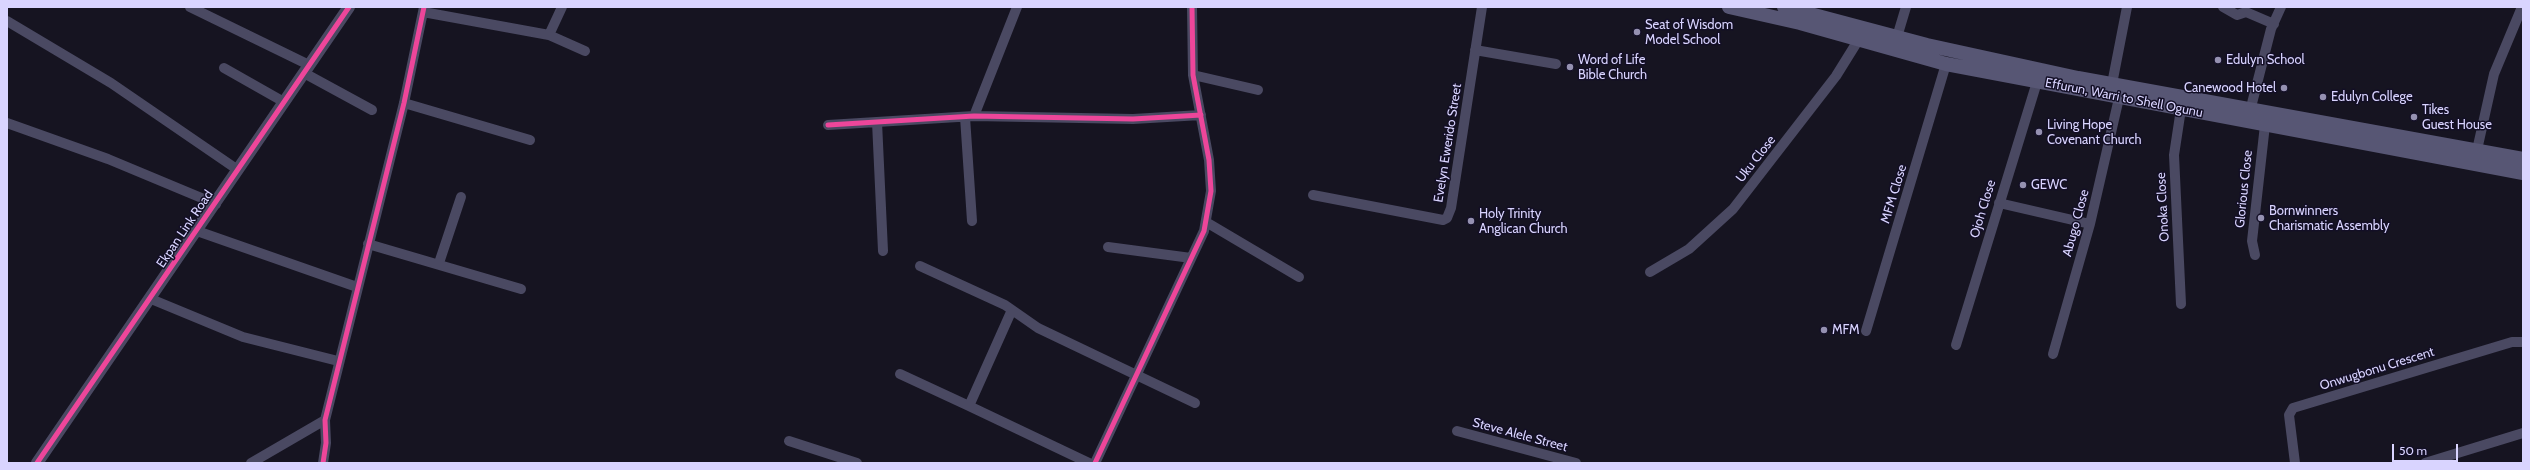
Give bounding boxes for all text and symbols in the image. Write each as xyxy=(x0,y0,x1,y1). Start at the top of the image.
place label: Seat of Wisdom Model School xyxy=(1645,17,1733,48)
marker: Seat of Wisdom Model School xyxy=(1632,27,1642,37)
place label: Word of Life Bible Church xyxy=(1578,52,1647,83)
place label: Edulyn School xyxy=(2226,52,2305,68)
marker: Edulyn School xyxy=(2213,55,2223,65)
marker: Word of Life Bible Church xyxy=(1565,62,1575,72)
street label: Effurun, Warri to Shell Ogunu xyxy=(2044,75,2204,121)
place label: Canewood Hotel xyxy=(2184,80,2276,96)
street label: Evelyn Ewerido Street xyxy=(1431,82,1465,204)
marker: Canewood Hotel xyxy=(2279,83,2289,93)
place label: Edulyn College xyxy=(2331,89,2413,105)
marker: Edulyn College xyxy=(2318,92,2328,102)
place label: Tikes Guest House xyxy=(2422,102,2492,133)
marker: Tikes Guest House xyxy=(2409,112,2419,122)
place label: Living Hope Covenant Church xyxy=(2047,117,2142,148)
marker: Living Hope Covenant Church xyxy=(2034,127,2044,137)
street label: Uku Close xyxy=(1733,133,1779,185)
street label: Glorious Close xyxy=(2232,149,2256,229)
street label: MFM Close xyxy=(1878,163,1910,225)
street label: Onoka Close xyxy=(2153,172,2173,242)
place label: GEWC xyxy=(2031,177,2067,193)
street label: Ojoh Close xyxy=(1967,178,1999,240)
marker: GEWC xyxy=(2018,180,2028,190)
street label: Ekpan Link Road xyxy=(153,187,217,271)
street label: Abugo Close xyxy=(2060,188,2092,258)
place label: Bornwinners Charismatic Assembly xyxy=(2269,203,2390,234)
place label: Holy Trinity Anglican Church xyxy=(1479,206,1568,237)
marker: Bornwinners Charismatic Assembly xyxy=(2256,213,2266,223)
marker: Holy Trinity Anglican Church xyxy=(1466,216,1476,226)
place label: MFM xyxy=(1832,322,1860,338)
marker: MFM xyxy=(1819,325,1829,335)
street label: Onwugbonu Crescent xyxy=(2318,344,2436,394)
street label: Steve Alele Street xyxy=(1471,415,1569,455)
scale bar xyxy=(2394,436,2460,462)
text: 50 m xyxy=(2399,443,2427,458)

